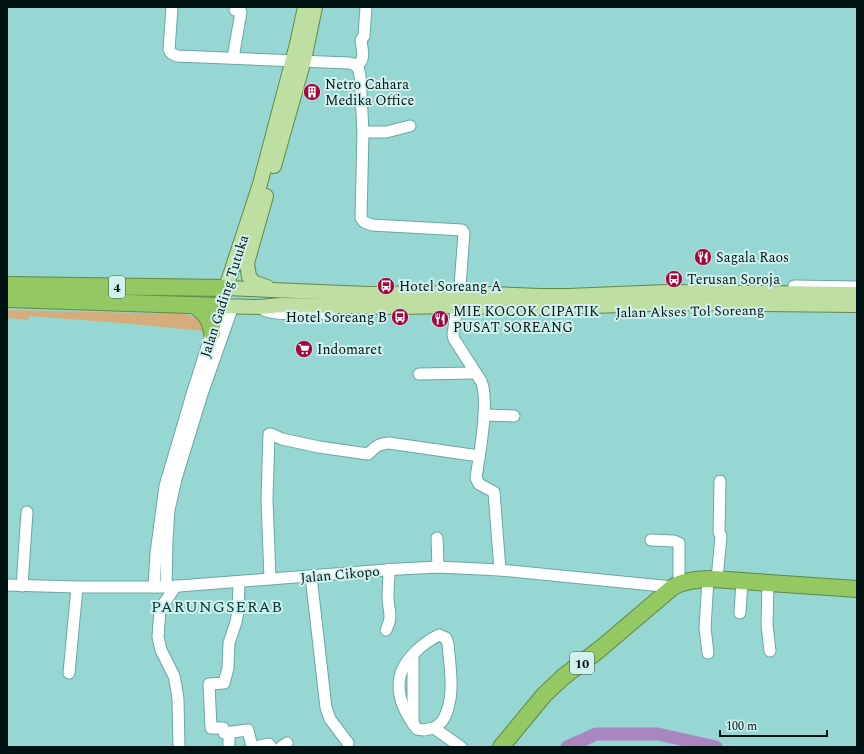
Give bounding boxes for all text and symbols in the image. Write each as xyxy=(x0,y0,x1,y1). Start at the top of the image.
place label: Netro Cahara Medika Office xyxy=(325,74,414,111)
building icon: Netro Cahara Medika Office xyxy=(302,82,322,102)
street label: Jalan Gading Tutuka xyxy=(195,232,254,360)
restaurant icon: Sagala Raos xyxy=(693,247,713,267)
place label: Sagala Raos xyxy=(716,247,789,268)
bus stop icon: Terusan Soroja xyxy=(664,269,684,289)
place label: Terusan Soroja xyxy=(687,269,780,290)
road number: 4 xyxy=(109,276,125,298)
bus stop icon: Hotel Soreang A xyxy=(376,276,396,296)
place label: Hotel Soreang A xyxy=(399,276,502,297)
street label: Jalan Akses Tol Soreang xyxy=(615,300,765,323)
place label: MIE KOCOK CIPATIK PUSAT SOREANG xyxy=(453,301,599,338)
place label: Hotel Soreang B xyxy=(286,307,387,328)
bus stop icon: Hotel Soreang B xyxy=(390,307,410,327)
restaurant icon: MIE KOCOK CIPATIK PUSAT SOREANG xyxy=(430,309,450,329)
supermarket icon: Indomaret xyxy=(294,339,314,359)
place label: Indomaret xyxy=(317,339,382,360)
street label: Jalan Cikopo xyxy=(299,561,381,588)
district label: PARUNGSERAB xyxy=(151,595,283,619)
road number: 10 xyxy=(570,652,594,674)
scale bar xyxy=(720,712,827,738)
text: 100 m xyxy=(726,717,757,736)

